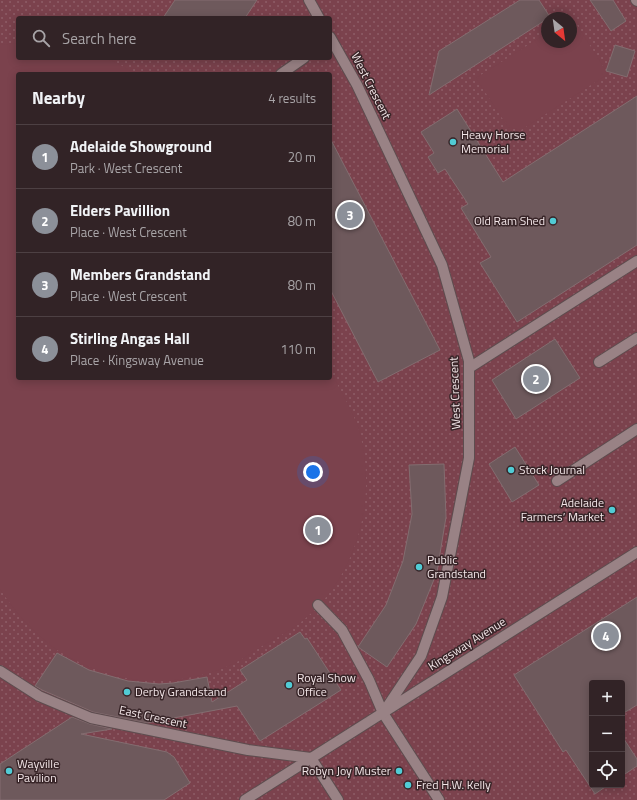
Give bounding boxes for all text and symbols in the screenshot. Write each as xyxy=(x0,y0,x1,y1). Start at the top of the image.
north arrow xyxy=(541,12,577,48)
search box xyxy=(16,16,332,60)
icon: search xyxy=(30,27,52,49)
text: Search here xyxy=(62,27,136,50)
street label: West Crescent xyxy=(346,49,397,123)
text: Nearby xyxy=(32,85,85,111)
text: 4 results xyxy=(268,88,316,108)
place label: Heavy Horse Memorial xyxy=(461,125,525,158)
text: Adelaide Showground xyxy=(70,135,212,158)
marker: Heavy Horse Memorial xyxy=(448,137,458,147)
text: 1 xyxy=(41,147,49,167)
text: 20 m xyxy=(288,147,316,167)
text: Park · West Crescent xyxy=(70,158,182,178)
text: Elders Pavillion xyxy=(70,199,170,222)
pin: 3 xyxy=(337,200,363,230)
text: 2 xyxy=(41,211,49,231)
text: 80 m xyxy=(288,211,316,231)
place label: Old Ram Shed xyxy=(474,211,545,230)
marker: Old Ram Shed xyxy=(548,216,558,226)
text: Place · West Crescent xyxy=(70,222,187,242)
text: Members Grandstand xyxy=(70,263,210,286)
text: 3 xyxy=(41,275,49,295)
text: 80 m xyxy=(288,275,316,295)
text: Place · West Crescent xyxy=(70,286,187,306)
text: Stirling Angas Hall xyxy=(70,327,190,350)
text: 4 xyxy=(41,339,49,359)
text: 110 m xyxy=(280,339,316,359)
text: Place · Kingsway Avenue xyxy=(70,350,204,370)
street label: West Crescent xyxy=(444,355,465,430)
pin: 2 xyxy=(523,364,549,394)
place label: Stock Journal xyxy=(519,460,585,479)
your location xyxy=(303,462,323,482)
marker: Stock Journal xyxy=(506,465,516,475)
place label: Adelaide Farmers’ Market xyxy=(521,493,605,526)
marker: Adelaide Farmers’ Market xyxy=(607,505,617,515)
pin: 1 xyxy=(305,515,331,545)
place label: Public Grandstand xyxy=(427,550,486,583)
marker: Public Grandstand xyxy=(414,562,424,572)
street label: Kingsway Avenue xyxy=(424,612,509,675)
pin: 4 xyxy=(593,621,619,651)
place label: Royal Show Office xyxy=(297,668,356,701)
marker: Royal Show Office xyxy=(284,680,294,690)
map controls xyxy=(589,680,625,788)
button: + xyxy=(589,680,625,716)
place label: Derby Grandstand xyxy=(135,682,227,701)
marker: Derby Grandstand xyxy=(122,687,132,697)
street label: East Crescent xyxy=(117,700,190,733)
button: − xyxy=(589,716,625,752)
button: locate xyxy=(589,752,625,788)
place label: Wayville Pavilion xyxy=(17,754,59,787)
place label: Robyn Joy Muster xyxy=(302,761,391,780)
marker: Wayville Pavilion xyxy=(4,766,14,776)
marker: Robyn Joy Muster xyxy=(394,766,404,776)
place label: Fred H.W. Kelly xyxy=(416,775,491,794)
marker: Fred H.W. Kelly xyxy=(403,780,413,790)

